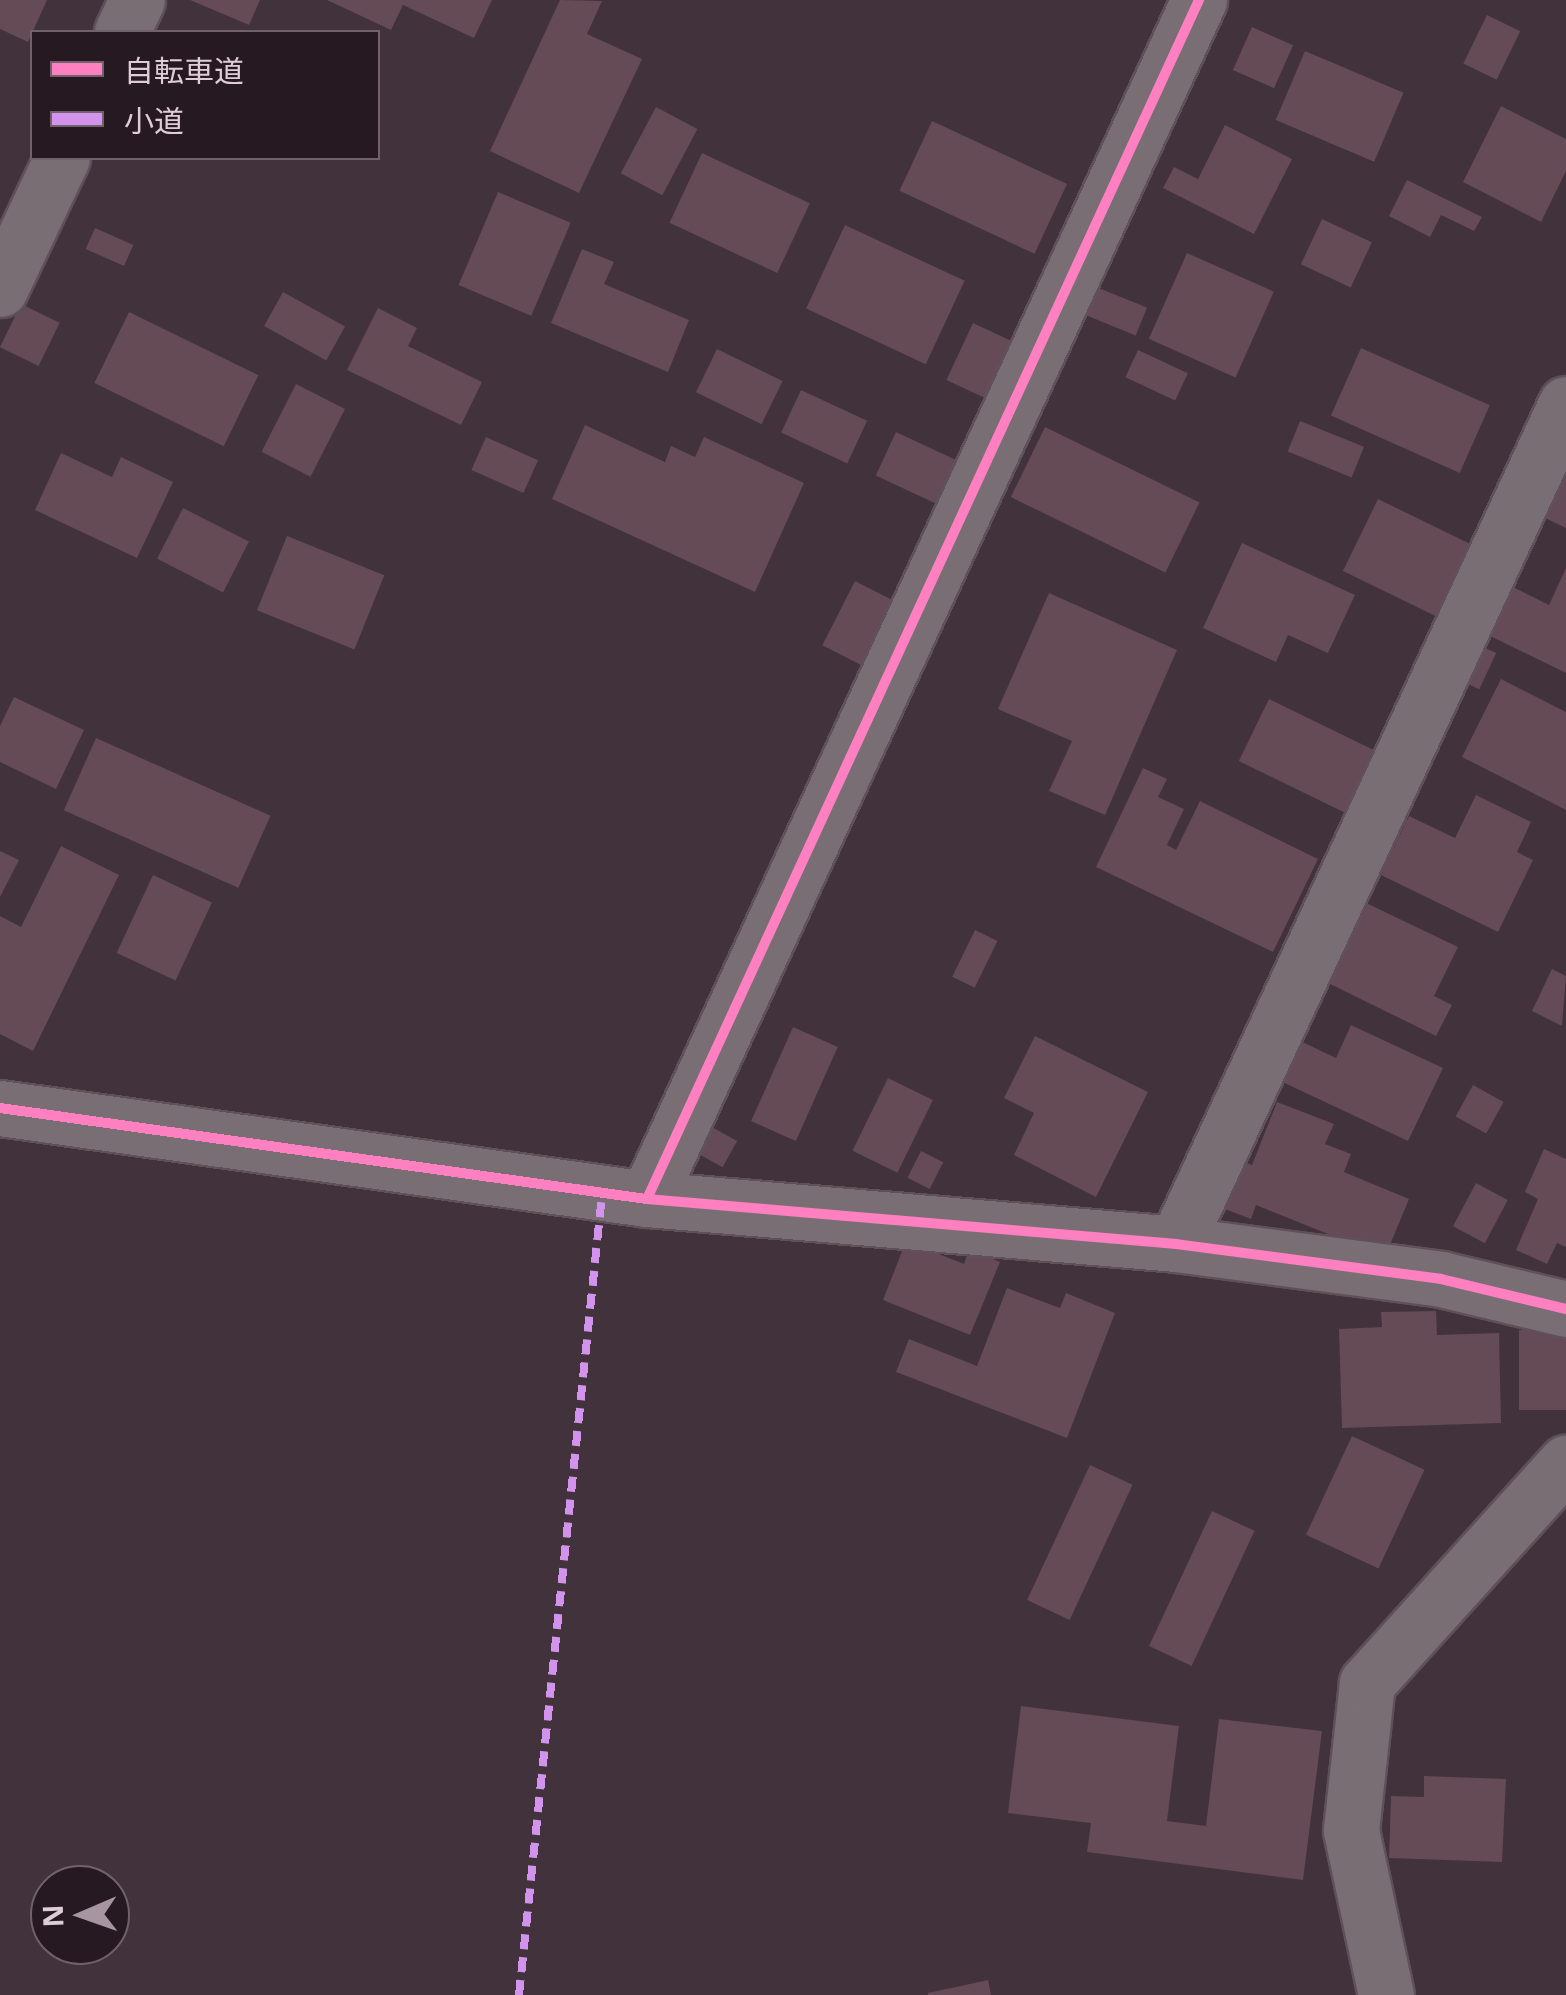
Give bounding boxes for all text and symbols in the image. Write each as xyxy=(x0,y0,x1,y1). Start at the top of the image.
legend xyxy=(30,30,380,160)
text: 自転車道 xyxy=(124,50,244,91)
text: 小道 xyxy=(124,100,184,141)
north arrow xyxy=(30,1865,130,1965)
text: N xyxy=(33,1904,71,1928)

